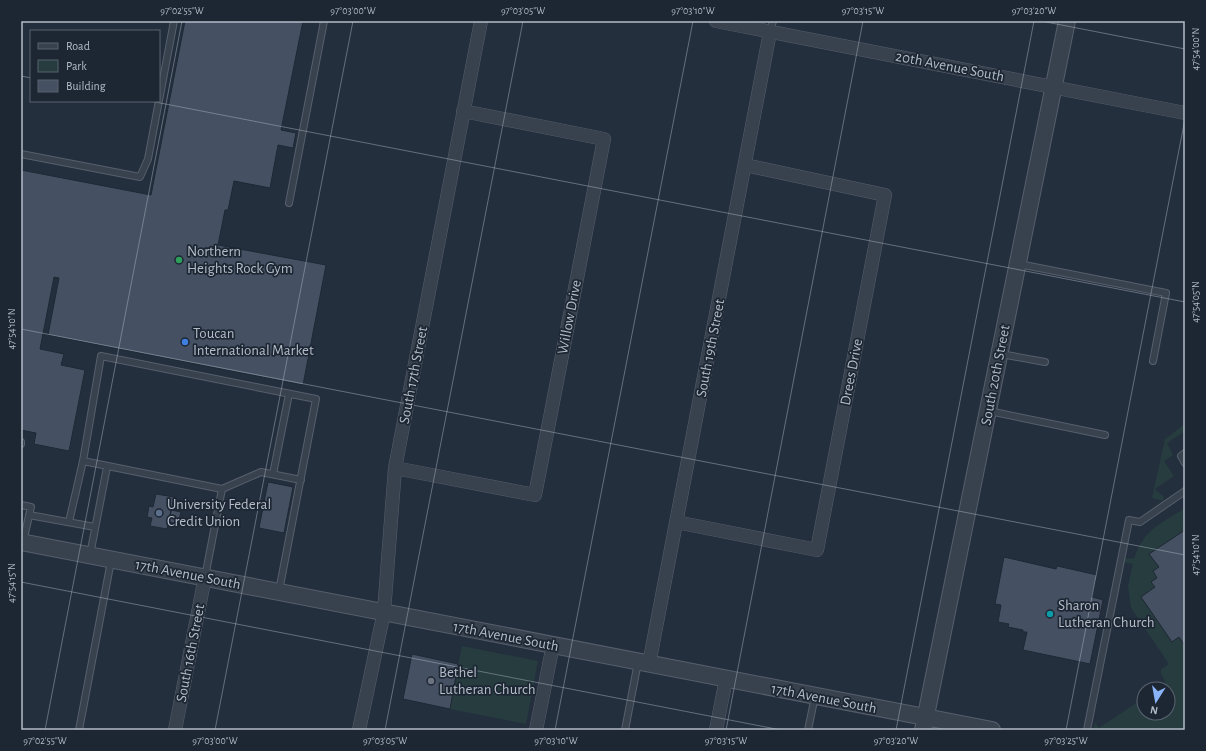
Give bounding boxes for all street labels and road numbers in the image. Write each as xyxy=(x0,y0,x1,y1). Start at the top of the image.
street label: 20th Avenue South xyxy=(894,49,1006,84)
street label: Willow Drive xyxy=(555,279,584,356)
street label: South 19th Street xyxy=(694,298,727,398)
street label: South 20th Street xyxy=(978,323,1013,427)
street label: South 17th Street xyxy=(397,325,430,425)
street label: Drees Drive xyxy=(838,337,865,407)
street label: 17th Avenue South xyxy=(134,557,242,592)
street label: South 16th Street xyxy=(174,603,207,703)
street label: 17th Avenue South xyxy=(452,619,560,654)
street label: 17th Avenue South xyxy=(770,681,878,716)

